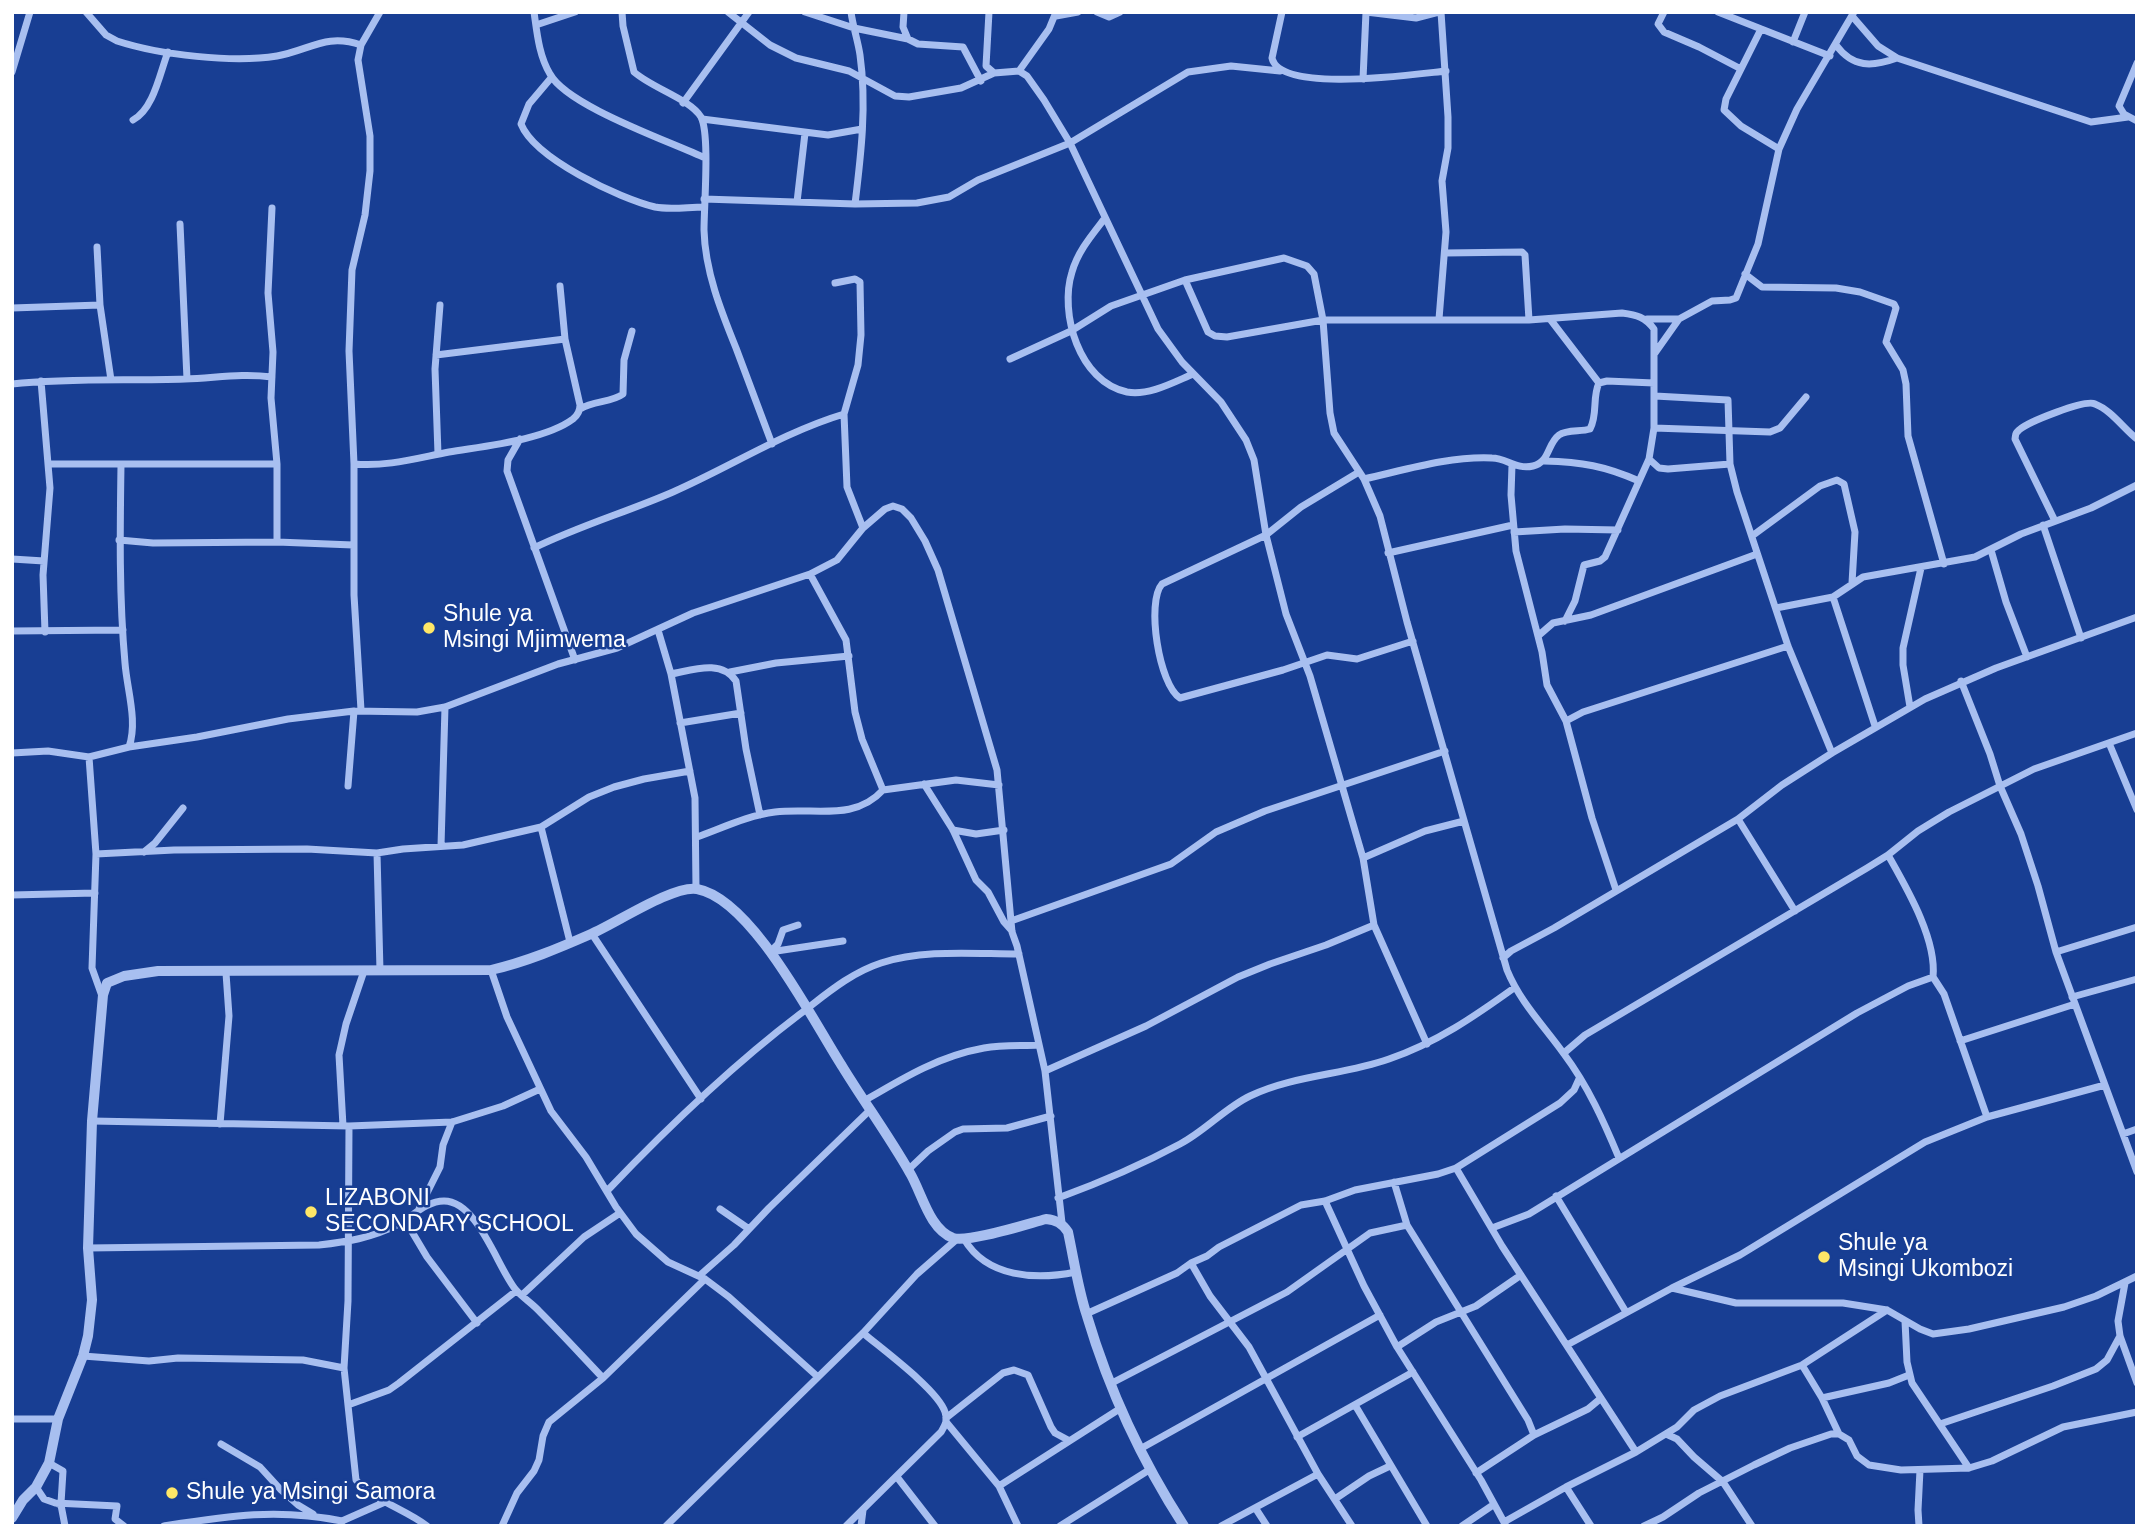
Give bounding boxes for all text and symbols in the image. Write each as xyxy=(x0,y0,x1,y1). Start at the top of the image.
place label: Shule ya Msingi Mjimwema xyxy=(443,601,626,655)
marker: Shule ya Msingi Mjimwema xyxy=(421,620,437,636)
place label: LIZABONI SECONDARY SCHOOL xyxy=(325,1185,574,1239)
marker: LIZABONI SECONDARY SCHOOL xyxy=(303,1204,319,1220)
place label: Shule ya Msingi Ukombozi xyxy=(1838,1230,2013,1284)
marker: Shule ya Msingi Ukombozi xyxy=(1816,1249,1832,1265)
place label: Shule ya Msingi Samora xyxy=(186,1479,435,1507)
marker: Shule ya Msingi Samora xyxy=(164,1485,180,1501)

